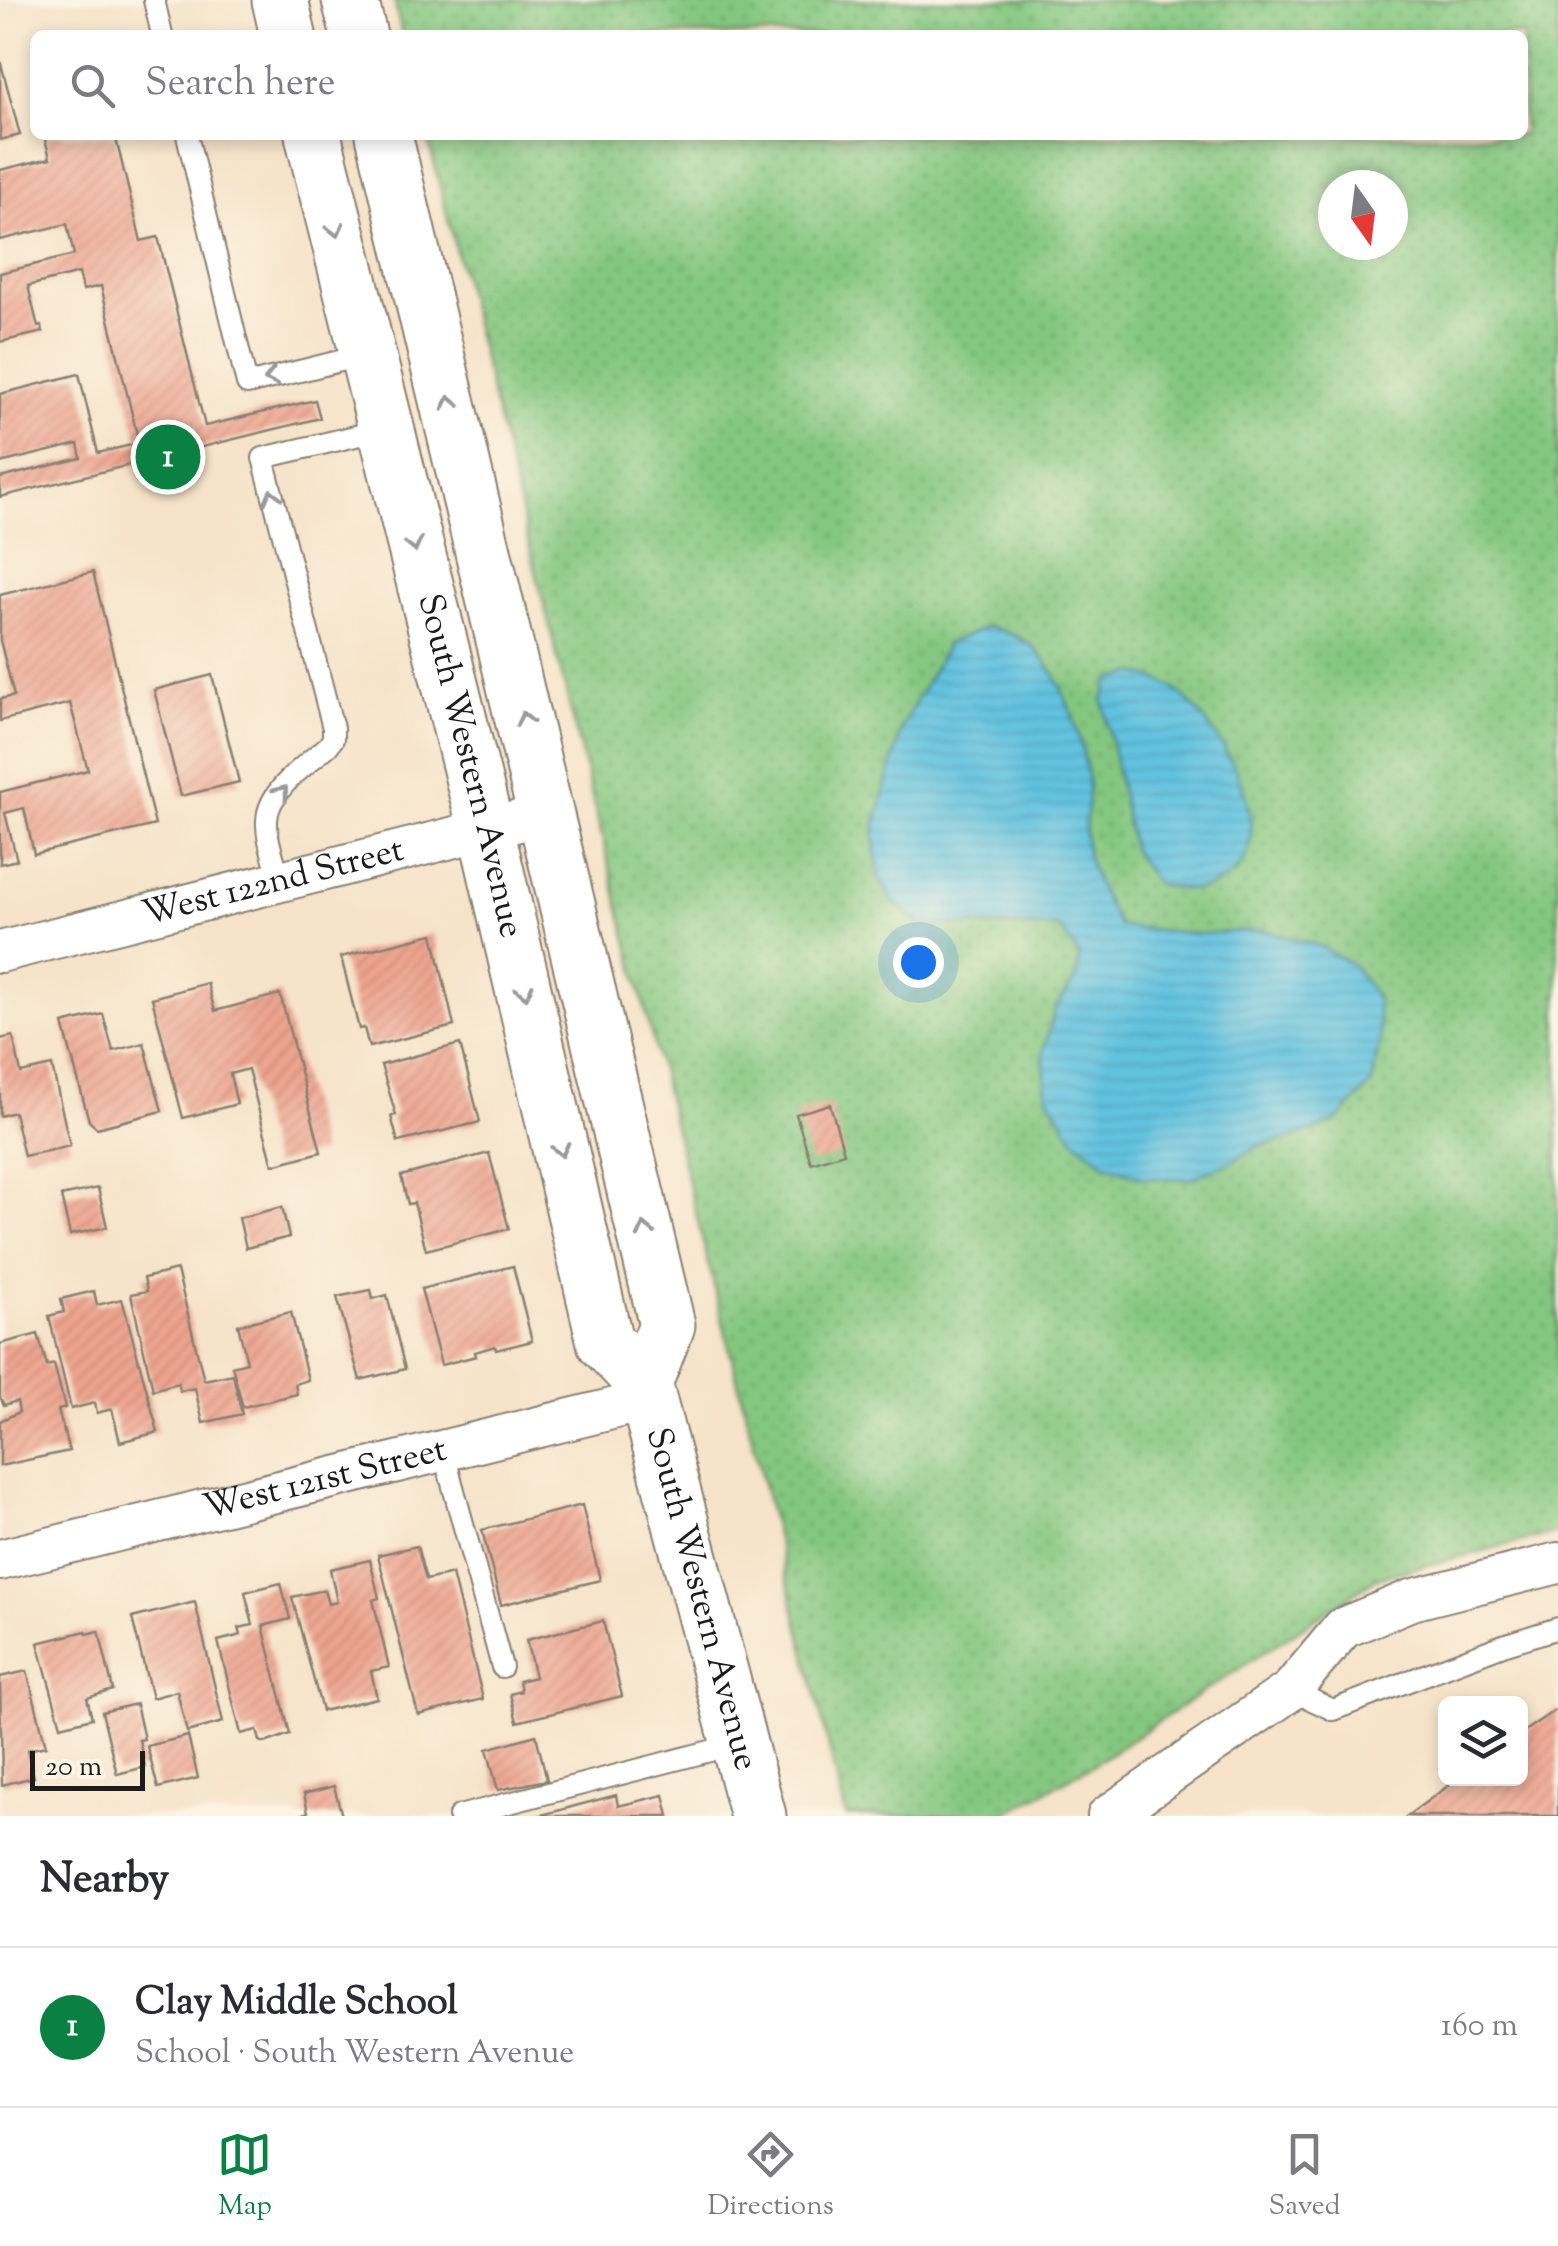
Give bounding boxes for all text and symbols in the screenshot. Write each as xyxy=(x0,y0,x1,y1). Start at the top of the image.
search box xyxy=(30,30,1528,140)
icon: search xyxy=(65,58,120,113)
text: Search here xyxy=(145,58,336,112)
north arrow xyxy=(1318,170,1408,260)
one-way arrow xyxy=(324,221,345,238)
one-way arrow xyxy=(263,366,280,387)
one-way arrow xyxy=(441,395,462,412)
pin: 1 xyxy=(136,420,200,494)
one-way arrow xyxy=(263,488,284,505)
one-way arrow xyxy=(403,536,424,553)
street label: South Western Avenue xyxy=(403,589,536,943)
one-way arrow xyxy=(515,711,536,728)
one-way arrow xyxy=(270,786,288,804)
street label: West 122nd Street xyxy=(137,825,409,940)
your location xyxy=(893,937,944,988)
one-way arrow xyxy=(513,983,534,1000)
one-way arrow xyxy=(550,1141,571,1158)
one-way arrow xyxy=(636,1222,657,1239)
street label: South Western Avenue xyxy=(631,1422,770,1776)
street label: West 121st Street xyxy=(198,1425,452,1534)
map controls xyxy=(1438,1696,1528,1786)
button: layers xyxy=(1438,1696,1528,1786)
scale bar xyxy=(30,1746,145,1790)
text: 20 m xyxy=(45,1748,102,1788)
text: Nearby xyxy=(40,1851,169,1911)
text: Clay Middle School xyxy=(135,1977,458,2031)
text: 1 xyxy=(67,2004,78,2050)
text: 160 m xyxy=(1441,2004,1518,2050)
text: School · South Western Avenue xyxy=(135,2031,574,2077)
tab: Map xyxy=(217,2127,272,2227)
tab: Directions xyxy=(707,2127,834,2227)
tab: Saved xyxy=(1269,2127,1341,2227)

